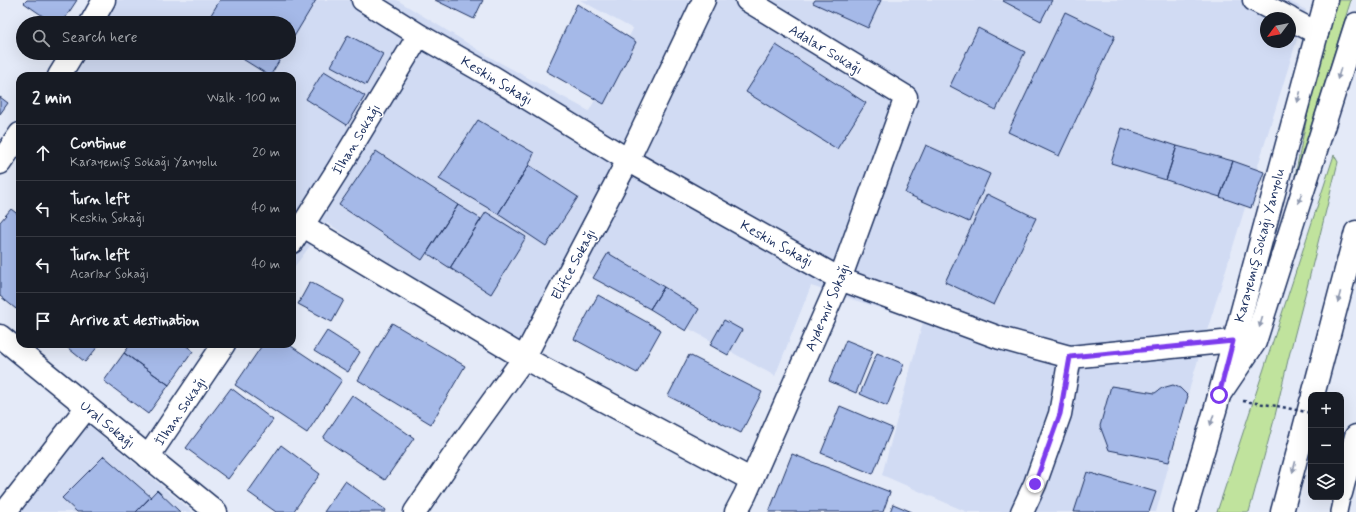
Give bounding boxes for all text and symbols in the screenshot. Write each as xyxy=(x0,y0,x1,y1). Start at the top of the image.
north arrow xyxy=(1260,12,1296,48)
search box xyxy=(16,16,296,60)
street label: Adalar Sokağı xyxy=(785,21,866,79)
icon: search xyxy=(30,27,52,49)
text: Search here xyxy=(62,28,138,48)
street label: Keskin Sokağı xyxy=(457,52,536,109)
one-way arrow xyxy=(1336,69,1342,81)
text: 2 min xyxy=(32,87,72,109)
text: Walk · 100 m xyxy=(207,90,280,107)
one-way arrow xyxy=(1296,91,1302,103)
street label: İlhan Sokağı xyxy=(329,101,385,178)
text: Continue xyxy=(70,134,126,154)
icon: ahead xyxy=(32,142,54,164)
text: 20 m xyxy=(252,144,280,161)
text: Karayemiş Sokağı Yanyolu xyxy=(70,154,217,171)
street label: Karayemiş Sokağı Yanyolu xyxy=(1231,166,1289,324)
text: Turn left xyxy=(70,190,130,210)
one-way arrow xyxy=(1297,193,1303,205)
icon: left xyxy=(32,198,54,220)
text: 40 m xyxy=(251,200,280,217)
text: Keskin Sokağı xyxy=(70,210,145,227)
street label: Keskin Sokağı xyxy=(737,216,816,271)
street label: Elifce Sokağı xyxy=(548,226,600,303)
text: Turn left xyxy=(70,246,130,266)
icon: left xyxy=(32,254,54,276)
text: 40 m xyxy=(251,256,280,273)
street label: Aydemir Sokağı xyxy=(801,261,855,354)
text: Acarlar Sokağı xyxy=(70,266,149,283)
one-way arrow xyxy=(1336,291,1342,303)
icon: arrive xyxy=(32,310,54,332)
text: Arrive at destination xyxy=(70,311,199,331)
one-way arrow xyxy=(1258,317,1264,329)
street label: İlhan Sokağı xyxy=(151,373,211,450)
route start xyxy=(1210,386,1228,404)
map controls xyxy=(1308,392,1344,500)
button: + xyxy=(1308,392,1344,428)
street label: Ural Sokağı xyxy=(76,397,139,453)
one-way arrow xyxy=(1209,414,1215,426)
button: − xyxy=(1308,428,1344,464)
one-way arrow xyxy=(1291,461,1297,473)
button: layers xyxy=(1308,464,1344,500)
route end xyxy=(1026,475,1044,493)

